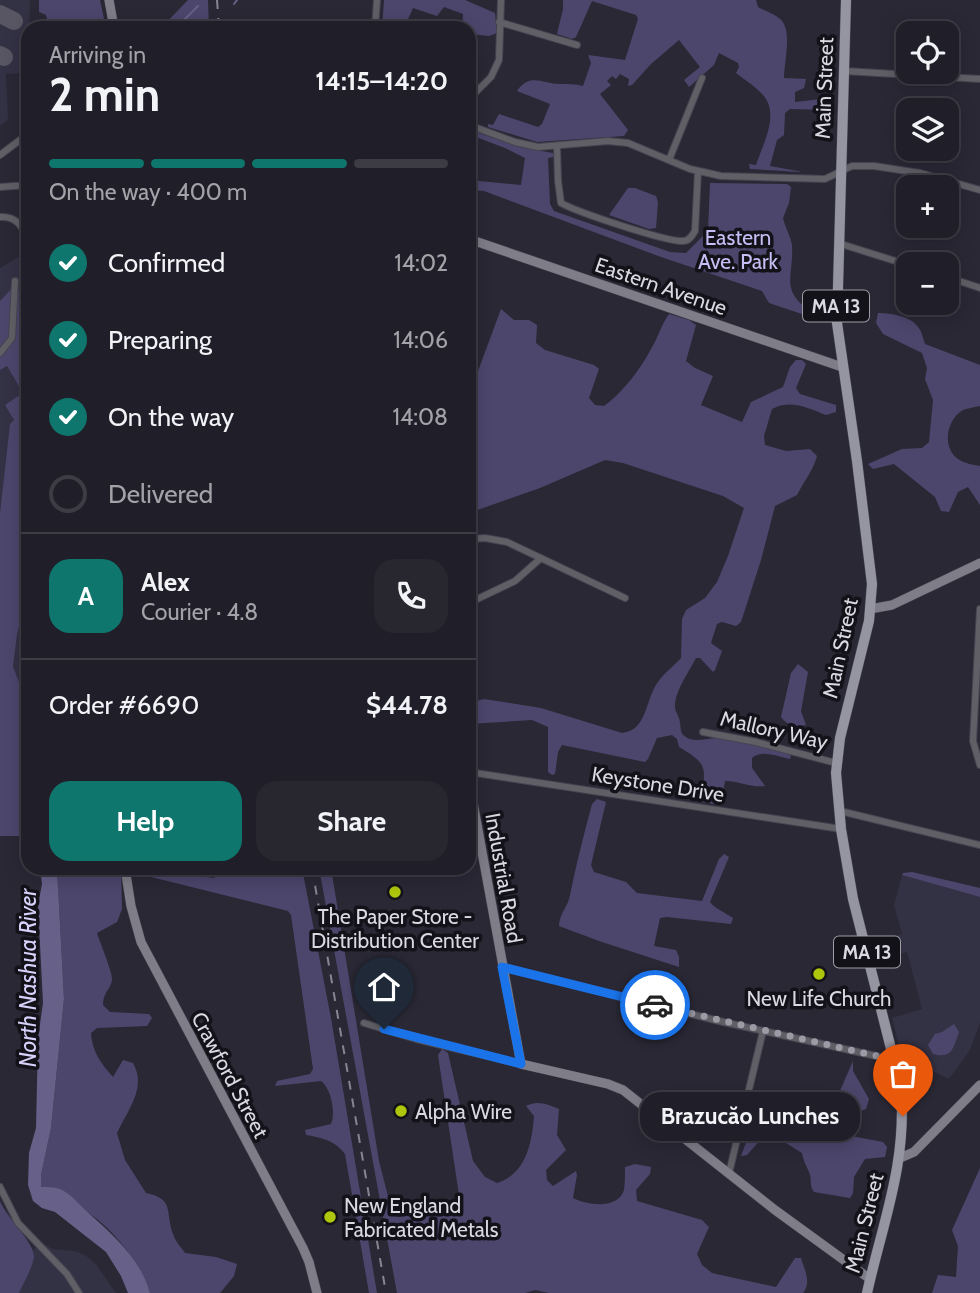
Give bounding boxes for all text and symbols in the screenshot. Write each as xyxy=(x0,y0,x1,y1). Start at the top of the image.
map controls xyxy=(896,21,959,315)
button: locate xyxy=(896,21,959,84)
street label: Main Street xyxy=(810,37,838,139)
text: Arriving in xyxy=(49,41,146,69)
text: 14:15–14:20 xyxy=(315,65,448,97)
text: 2 min xyxy=(49,67,160,123)
button: layers xyxy=(896,98,959,161)
button: + xyxy=(896,175,959,238)
text: On the way · 400 m xyxy=(49,178,247,206)
park label: Eastern Ave. Park xyxy=(698,225,779,274)
icon: check xyxy=(49,244,87,282)
text: Confirmed xyxy=(108,247,225,279)
text: 14:02 xyxy=(394,249,448,277)
street label: Eastern Avenue xyxy=(592,252,730,320)
button: − xyxy=(896,252,959,315)
road number: MA 13 xyxy=(803,290,869,322)
icon: check xyxy=(49,321,87,359)
text: Preparing xyxy=(108,324,212,356)
text: 14:06 xyxy=(393,326,448,354)
icon: check xyxy=(49,398,87,436)
text: On the way xyxy=(108,401,234,433)
text: 14:08 xyxy=(392,403,448,431)
text: Delivered xyxy=(108,478,213,510)
button: phone xyxy=(374,559,448,633)
text: Alex xyxy=(141,566,190,598)
text: A xyxy=(78,580,94,612)
street label: Main Street xyxy=(817,596,863,700)
text: Courier · 4.8 xyxy=(141,598,258,626)
text: Order #6690 xyxy=(49,689,199,721)
text: $44.78 xyxy=(366,689,448,721)
street label: Mallory Way xyxy=(718,705,831,755)
street label: Keystone Drive xyxy=(590,761,726,807)
button: Help xyxy=(49,781,242,861)
button: Share xyxy=(256,781,448,861)
street label: Industrial Road xyxy=(480,811,528,945)
marker: The Paper Store - Distribution Center xyxy=(387,884,403,900)
water label: North Nashua River xyxy=(14,888,42,1067)
place label: The Paper Store - Distribution Center xyxy=(311,904,479,953)
road number: MA 13 xyxy=(834,936,900,968)
pin xyxy=(354,957,414,1029)
marker: New Life Church xyxy=(811,966,827,982)
icon: home xyxy=(365,968,403,1006)
courier xyxy=(620,970,690,1040)
icon: car xyxy=(636,986,674,1024)
place label: New Life Church xyxy=(747,986,891,1011)
street label: Crawford Street xyxy=(186,1008,274,1142)
pin xyxy=(873,1044,933,1116)
icon: bag xyxy=(884,1055,922,1093)
callout: Brazucăo Lunches xyxy=(640,1092,861,1140)
place label: Alpha Wire xyxy=(415,1099,512,1124)
text: Brazucăo Lunches xyxy=(661,1102,839,1130)
marker: Alpha Wire xyxy=(393,1103,409,1119)
street label: Main Street xyxy=(840,1171,888,1275)
place label: New England Fabricated Metals xyxy=(344,1193,499,1242)
marker: New England Fabricated Metals xyxy=(322,1209,338,1225)

